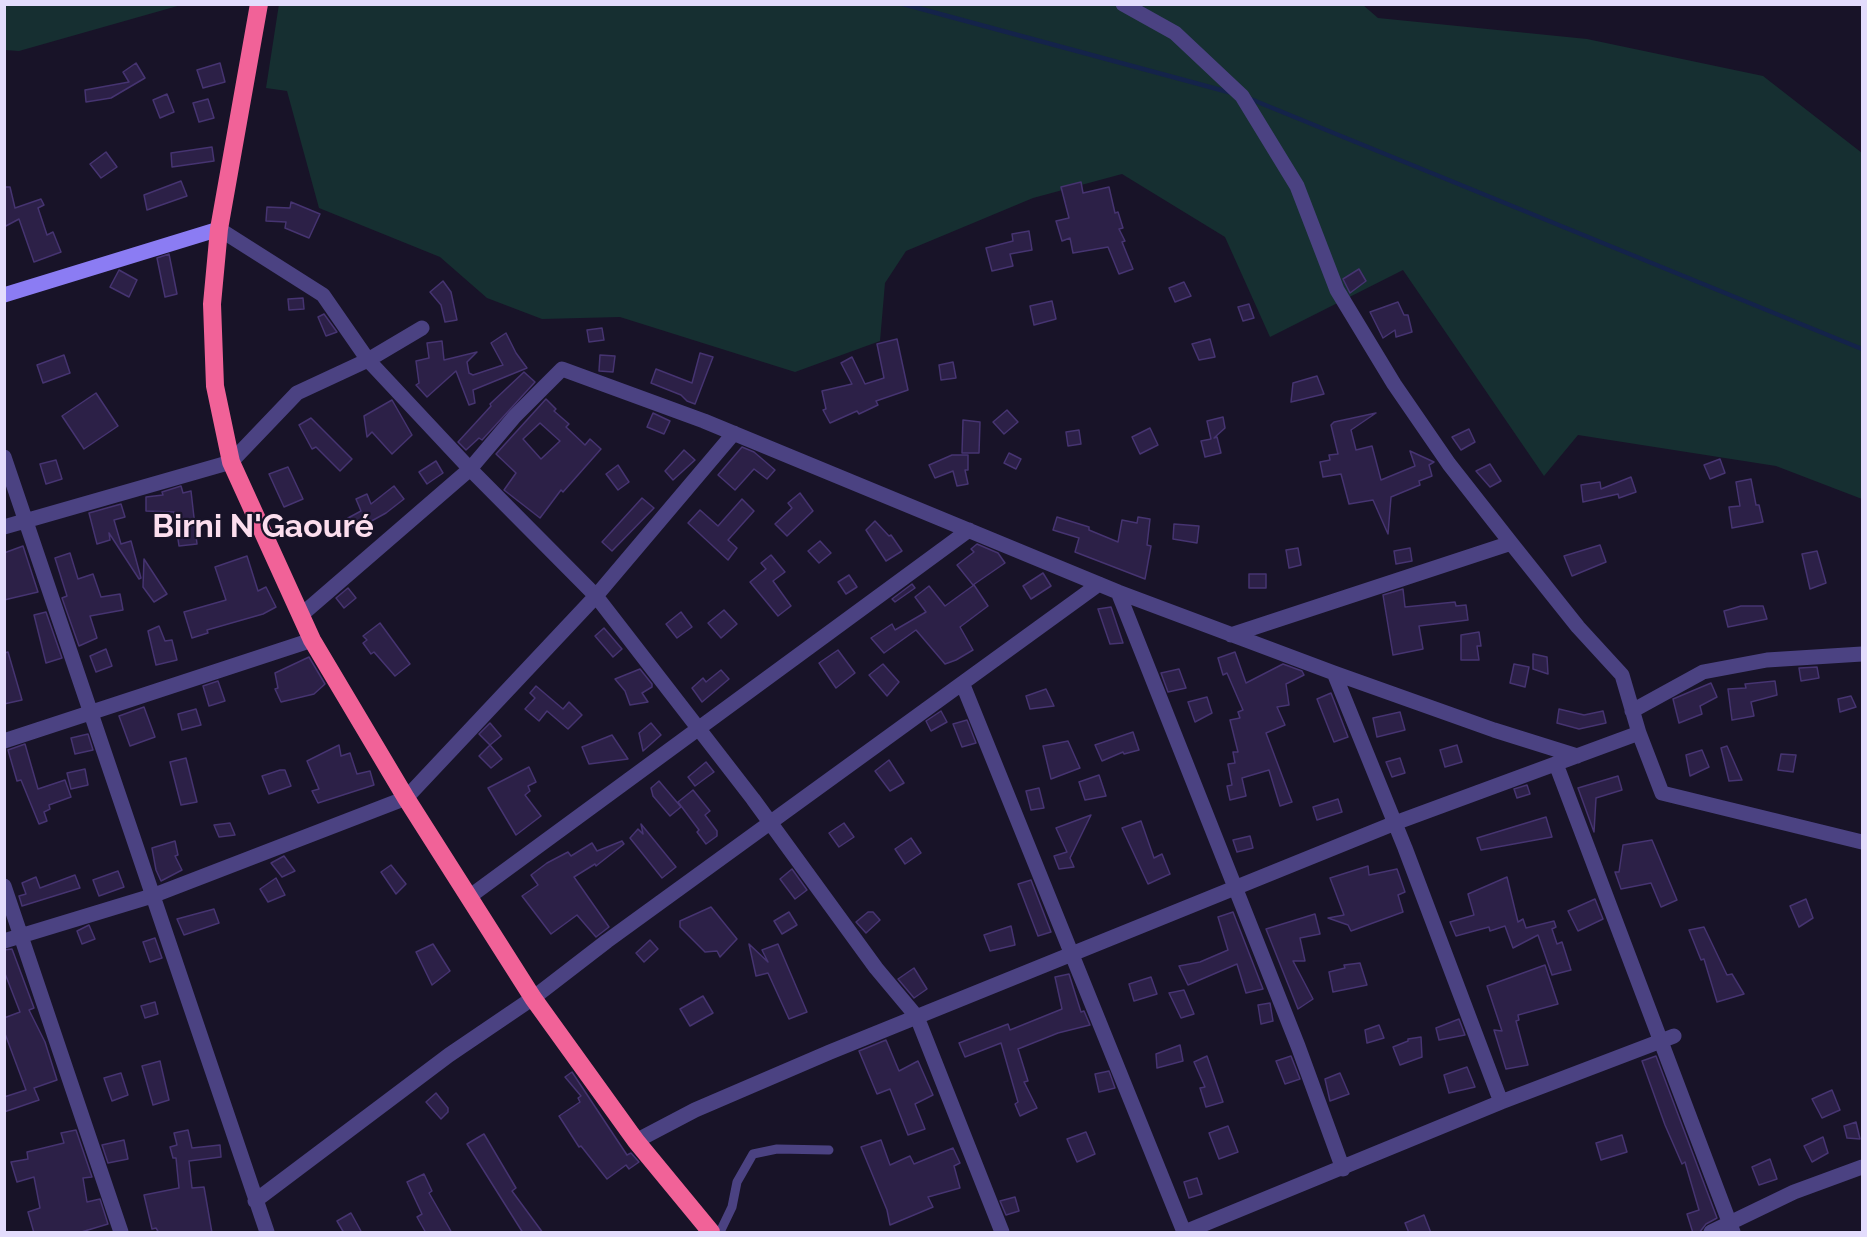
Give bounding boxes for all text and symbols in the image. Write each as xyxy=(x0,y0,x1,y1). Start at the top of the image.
district label: Birni N'Gaouré xyxy=(152,508,374,546)

